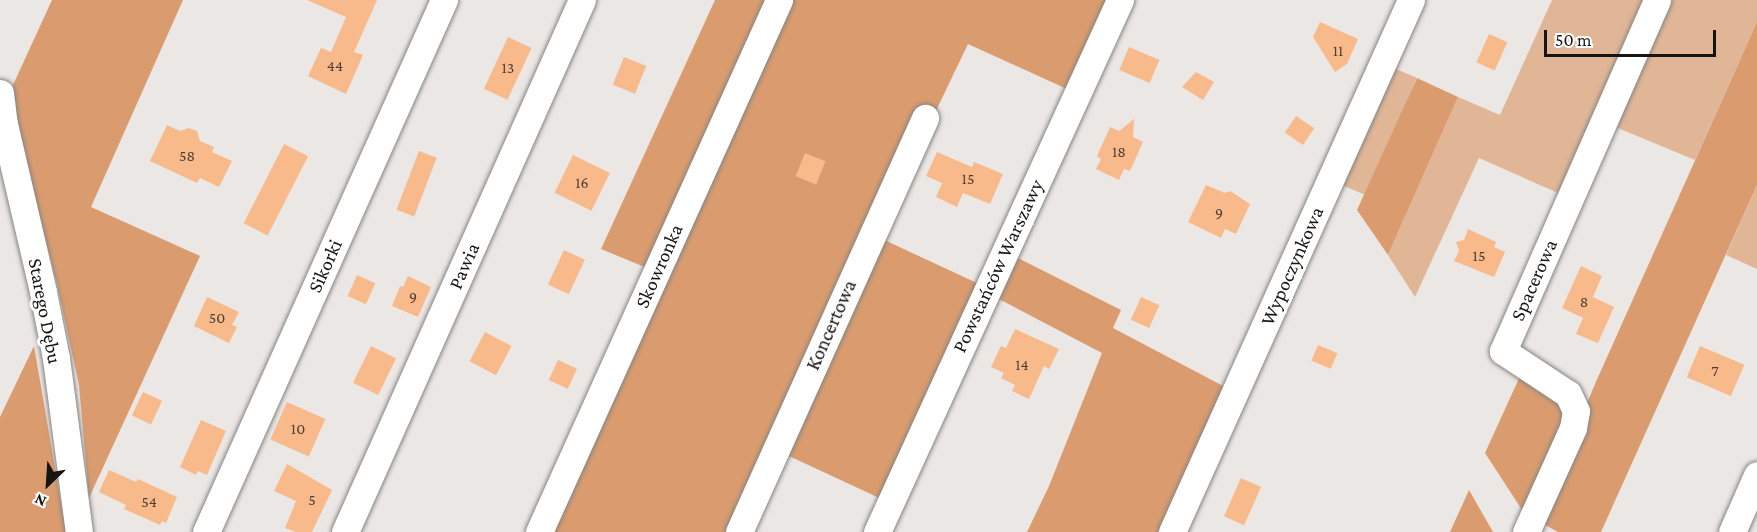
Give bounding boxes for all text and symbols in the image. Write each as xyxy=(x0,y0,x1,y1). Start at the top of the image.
scale bar xyxy=(1547,18,1720,56)
text: 50 m xyxy=(1555,30,1592,50)
house number: 11 xyxy=(1333,41,1343,61)
house number: 44 xyxy=(327,56,343,76)
house number: 13 xyxy=(502,58,514,78)
house number: 18 xyxy=(1112,142,1126,162)
house number: 58 xyxy=(179,146,195,166)
house number: 15 xyxy=(962,169,974,189)
house number: 16 xyxy=(575,173,589,193)
street label: Powstańców Warszawy xyxy=(947,176,1049,356)
house number: 9 xyxy=(1215,203,1223,223)
street label: Wypoczynkowa xyxy=(1255,203,1329,329)
street label: Skowronka xyxy=(630,220,688,312)
street label: Sikorki xyxy=(303,236,347,296)
street label: Spacerowa xyxy=(1505,236,1563,324)
street label: Pawia xyxy=(443,239,485,293)
house number: 15 xyxy=(1473,246,1485,266)
street label: Starego Dębu xyxy=(23,256,67,366)
street label: Koncertowa xyxy=(800,276,862,374)
house number: 9 xyxy=(409,287,417,307)
house number: 8 xyxy=(1580,292,1588,312)
house number: 50 xyxy=(209,308,225,328)
house number: 14 xyxy=(1015,355,1029,375)
house number: 7 xyxy=(1711,361,1719,381)
house number: 10 xyxy=(291,419,305,439)
north arrow xyxy=(18,454,78,514)
house number: 5 xyxy=(308,490,316,510)
text: N xyxy=(32,491,49,511)
house number: 54 xyxy=(141,492,157,512)

